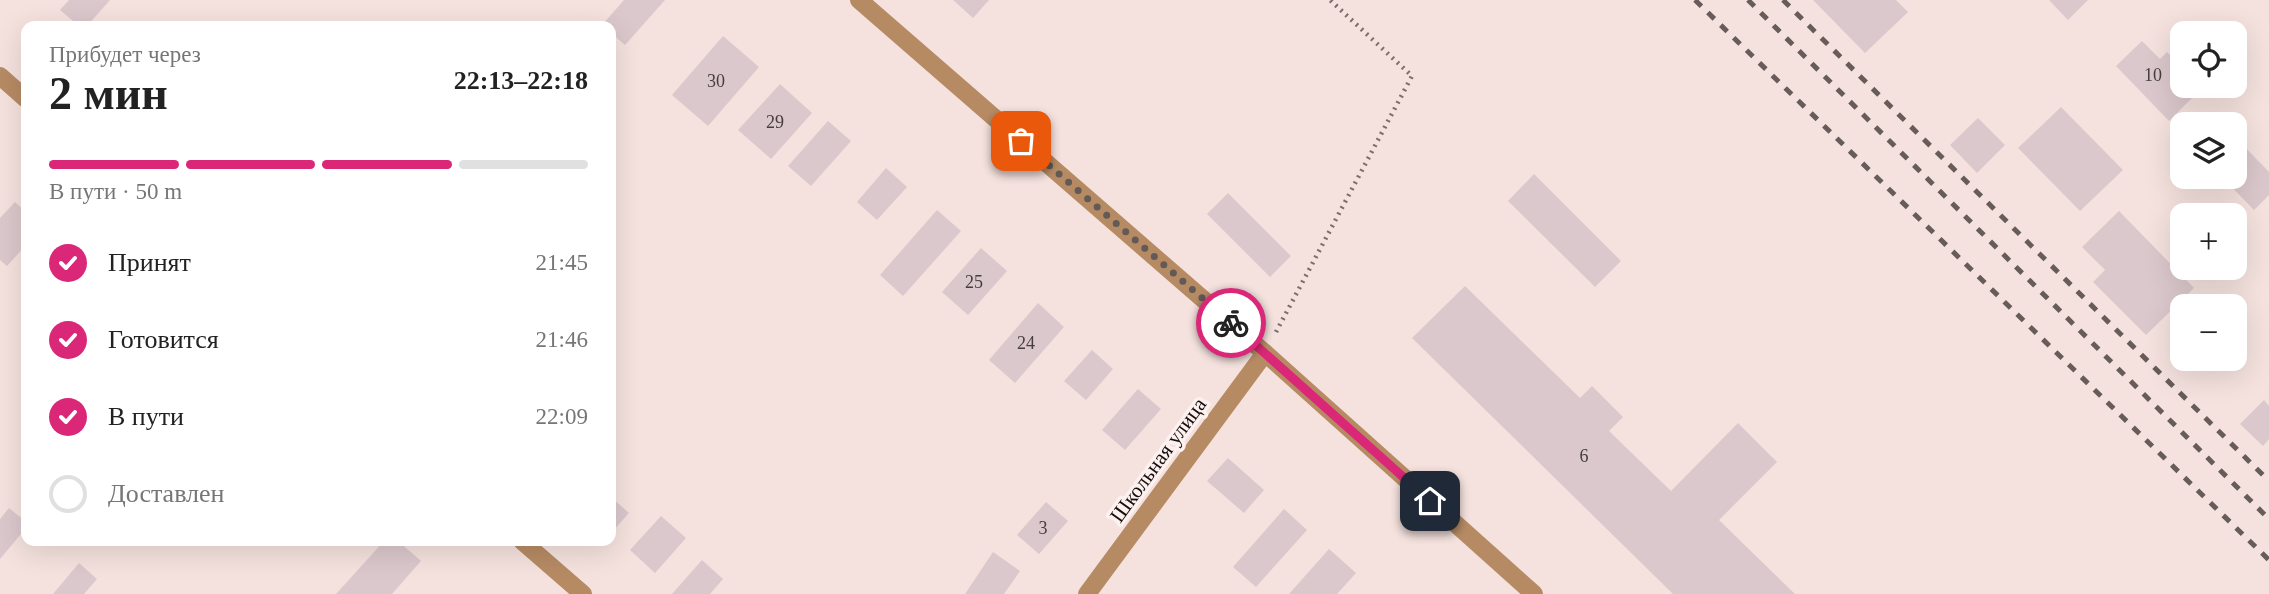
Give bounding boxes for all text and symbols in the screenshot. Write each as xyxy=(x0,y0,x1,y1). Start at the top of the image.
map controls xyxy=(2170,21,2247,371)
button: locate xyxy=(2170,21,2247,98)
text: Прибудет через xyxy=(49,42,201,67)
house number: 10 xyxy=(2144,65,2162,85)
text: 22:13–22:18 xyxy=(454,66,588,95)
text: 2 мин xyxy=(49,68,168,119)
house number: 30 xyxy=(707,71,725,91)
pin xyxy=(991,111,1051,171)
house number: 29 xyxy=(766,112,784,132)
button: layers xyxy=(2170,112,2247,189)
icon: bag xyxy=(1002,122,1040,160)
text: В пути · 50 m xyxy=(49,179,182,204)
button: + xyxy=(2170,203,2247,280)
icon: check xyxy=(49,244,87,282)
text: Принят xyxy=(108,248,191,277)
text: 21:45 xyxy=(536,250,588,275)
house number: 25 xyxy=(965,272,983,292)
courier xyxy=(1196,288,1266,358)
button: − xyxy=(2170,294,2247,371)
icon: bike xyxy=(1212,304,1250,342)
icon: check xyxy=(49,321,87,359)
text: Готовится xyxy=(108,325,219,354)
text: 21:46 xyxy=(536,327,588,352)
house number: 24 xyxy=(1017,333,1035,353)
street label: Школьная улица xyxy=(1105,393,1212,527)
icon: check xyxy=(49,398,87,436)
text: В пути xyxy=(108,402,184,431)
text: 22:09 xyxy=(536,404,588,429)
house number: 6 xyxy=(1580,446,1589,466)
pin xyxy=(1400,471,1460,531)
text: Доставлен xyxy=(108,479,225,508)
icon: home xyxy=(1411,482,1449,520)
house number: 3 xyxy=(1039,518,1048,538)

